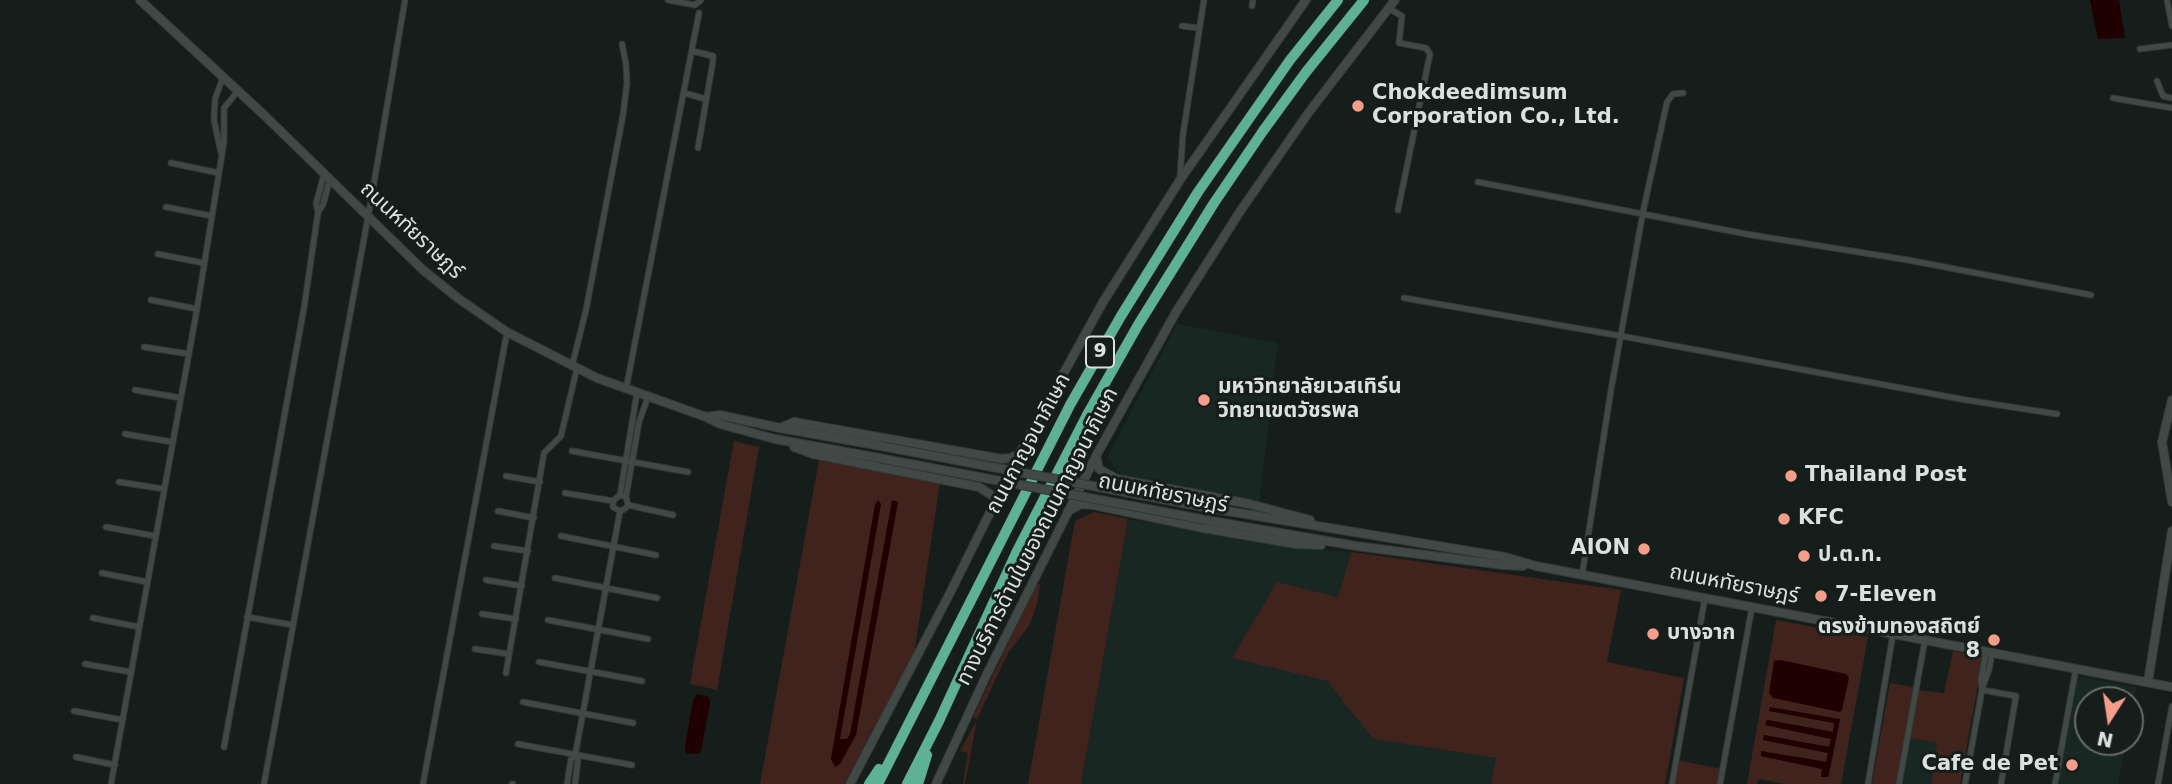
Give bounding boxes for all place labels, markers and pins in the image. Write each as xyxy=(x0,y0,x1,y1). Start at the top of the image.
place label: Chokdeedimsum Corporation Co., Ltd. xyxy=(1372,81,1620,131)
marker: Chokdeedimsum Corporation Co., Ltd. xyxy=(1350,98,1366,114)
place label: มหาวิทยาลัยเวสเทิร์น วิทยาเขตวัชรพล xyxy=(1218,375,1402,425)
marker: มหาวิทยาลัยเวสเทิร์น วิทยาเขตวัชรพล xyxy=(1196,392,1212,408)
place label: Thailand Post xyxy=(1805,463,1967,489)
marker: Thailand Post xyxy=(1783,468,1799,484)
place label: KFC xyxy=(1798,506,1844,532)
marker: KFC xyxy=(1776,511,1792,527)
place label: AION xyxy=(1571,536,1630,562)
marker: AION xyxy=(1636,541,1652,557)
place label: ป.ต.ท. xyxy=(1818,543,1883,569)
marker: ป.ต.ท. xyxy=(1796,548,1812,564)
place label: 7-Eleven xyxy=(1835,583,1937,609)
marker: 7-Eleven xyxy=(1813,588,1829,604)
place label: ตรงข้ามทองสถิตย์ 8 xyxy=(1818,615,1980,665)
place label: บางจาก xyxy=(1667,621,1735,647)
marker: บางจาก xyxy=(1645,626,1661,642)
marker: ตรงข้ามทองสถิตย์ 8 xyxy=(1986,632,2002,648)
place label: Cafe de Pet xyxy=(1921,752,2058,778)
marker: Cafe de Pet xyxy=(2064,757,2080,773)

